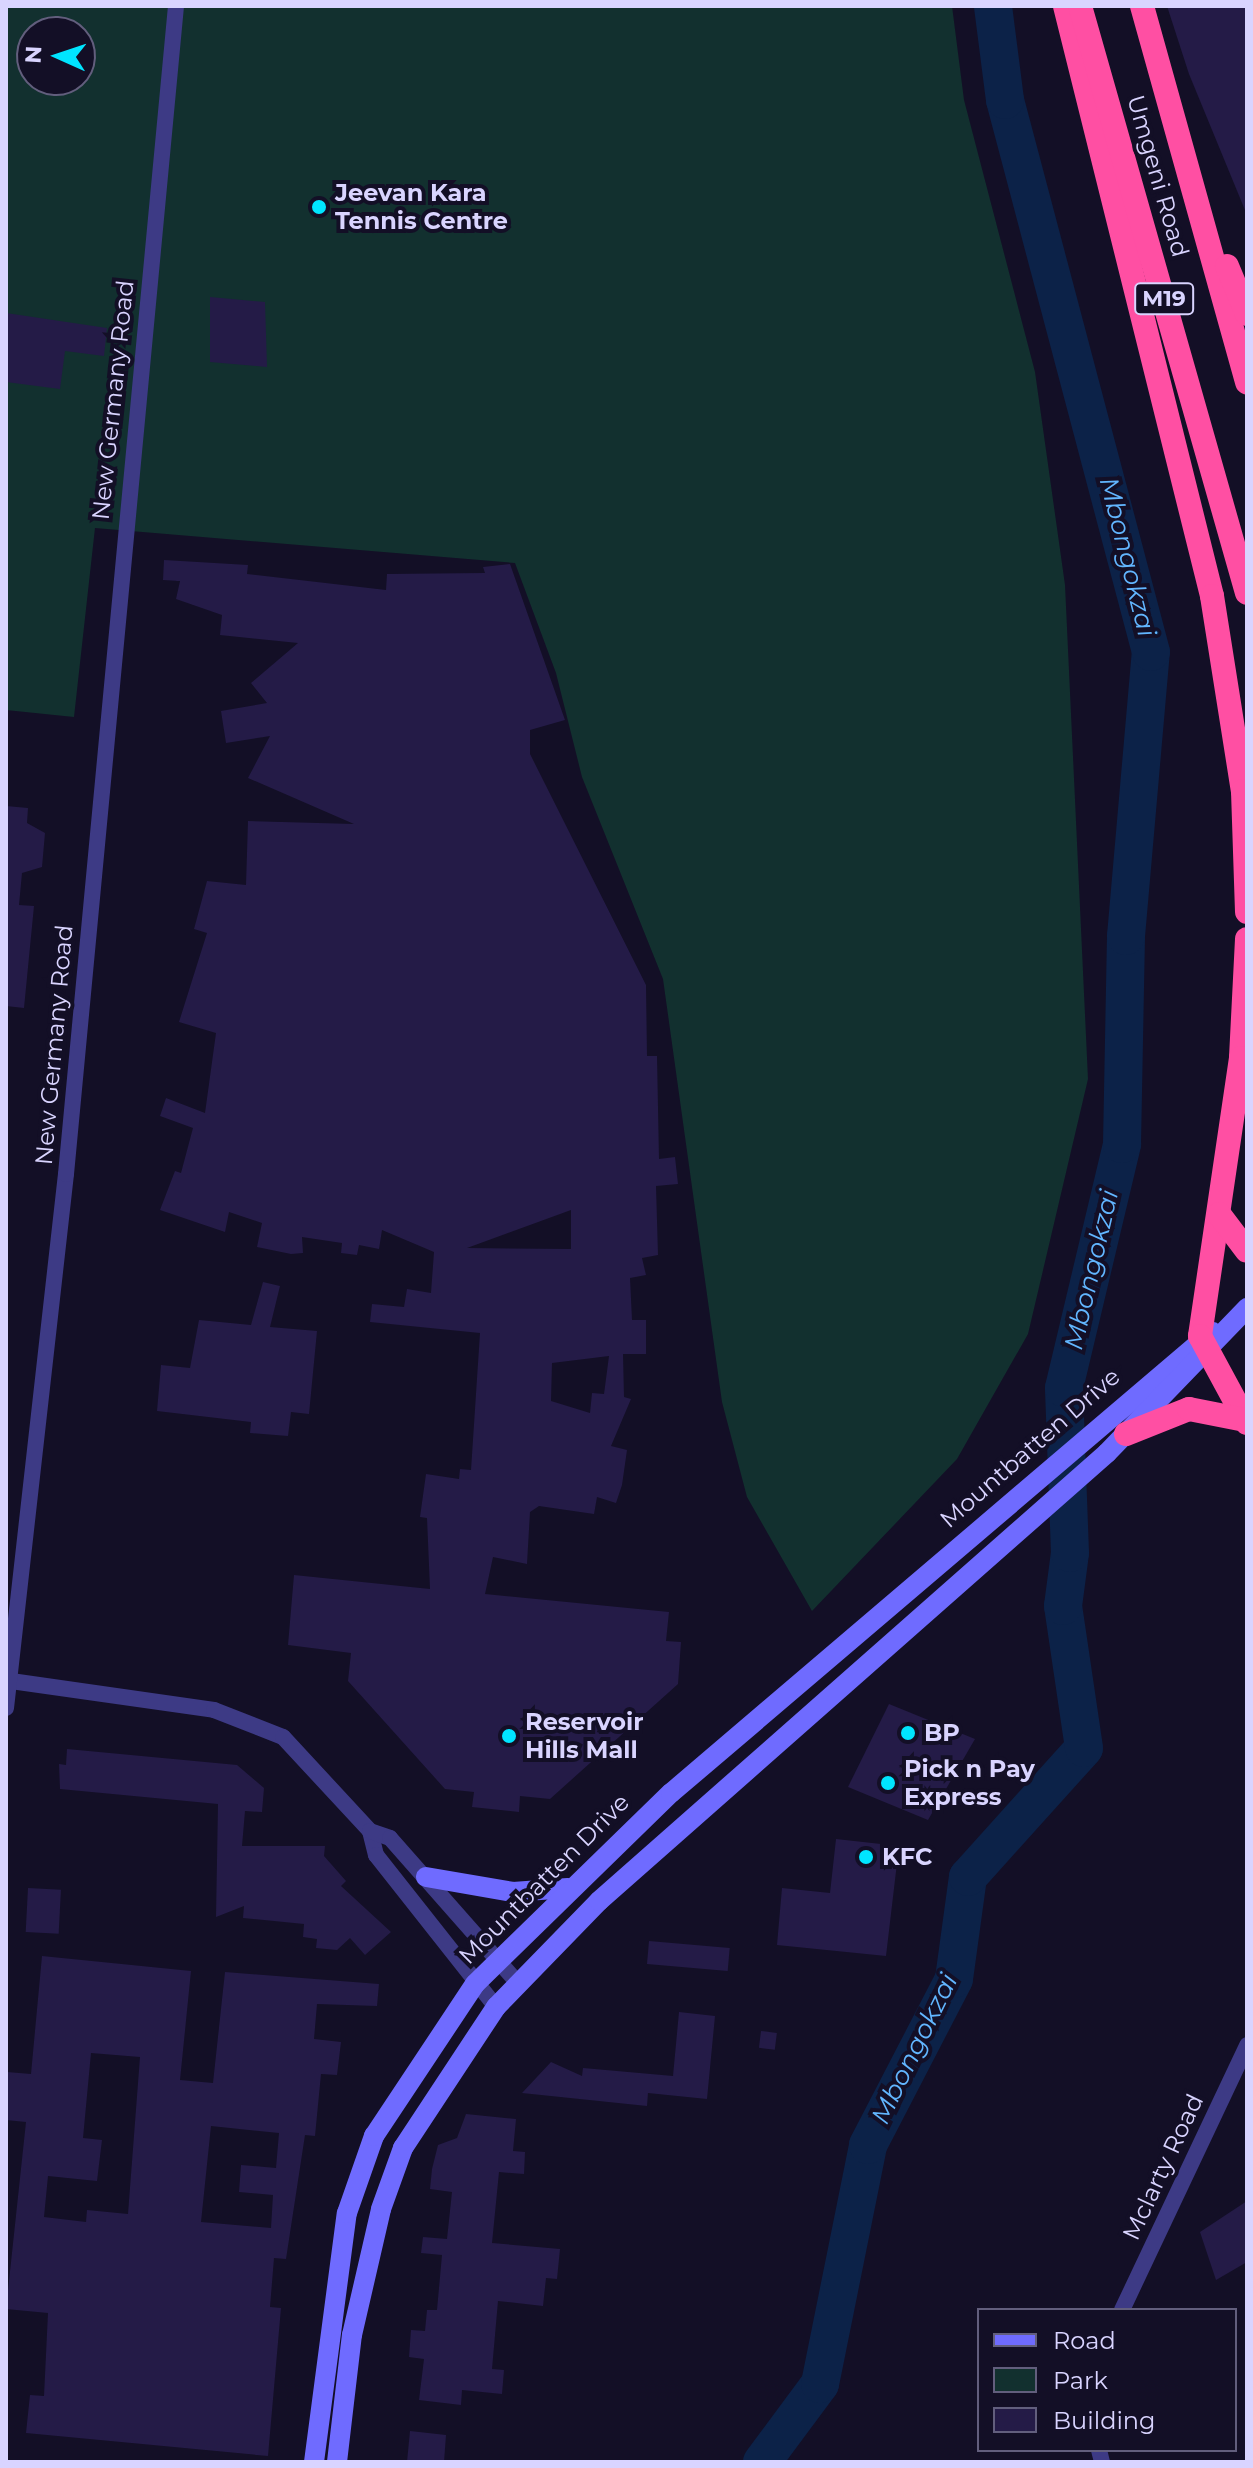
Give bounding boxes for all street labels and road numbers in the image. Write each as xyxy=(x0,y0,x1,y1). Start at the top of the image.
street label: Umgeni Road xyxy=(1121,92,1195,260)
street label: New Germany Road xyxy=(86,279,140,521)
road number: M19 xyxy=(1134,281,1194,317)
street label: New Germany Road xyxy=(29,924,79,1166)
street label: Mountbatten Drive xyxy=(934,1362,1126,1534)
street label: Mountbatten Drive xyxy=(453,1788,635,1970)
street label: Mclarty Road xyxy=(1117,2089,1209,2245)

